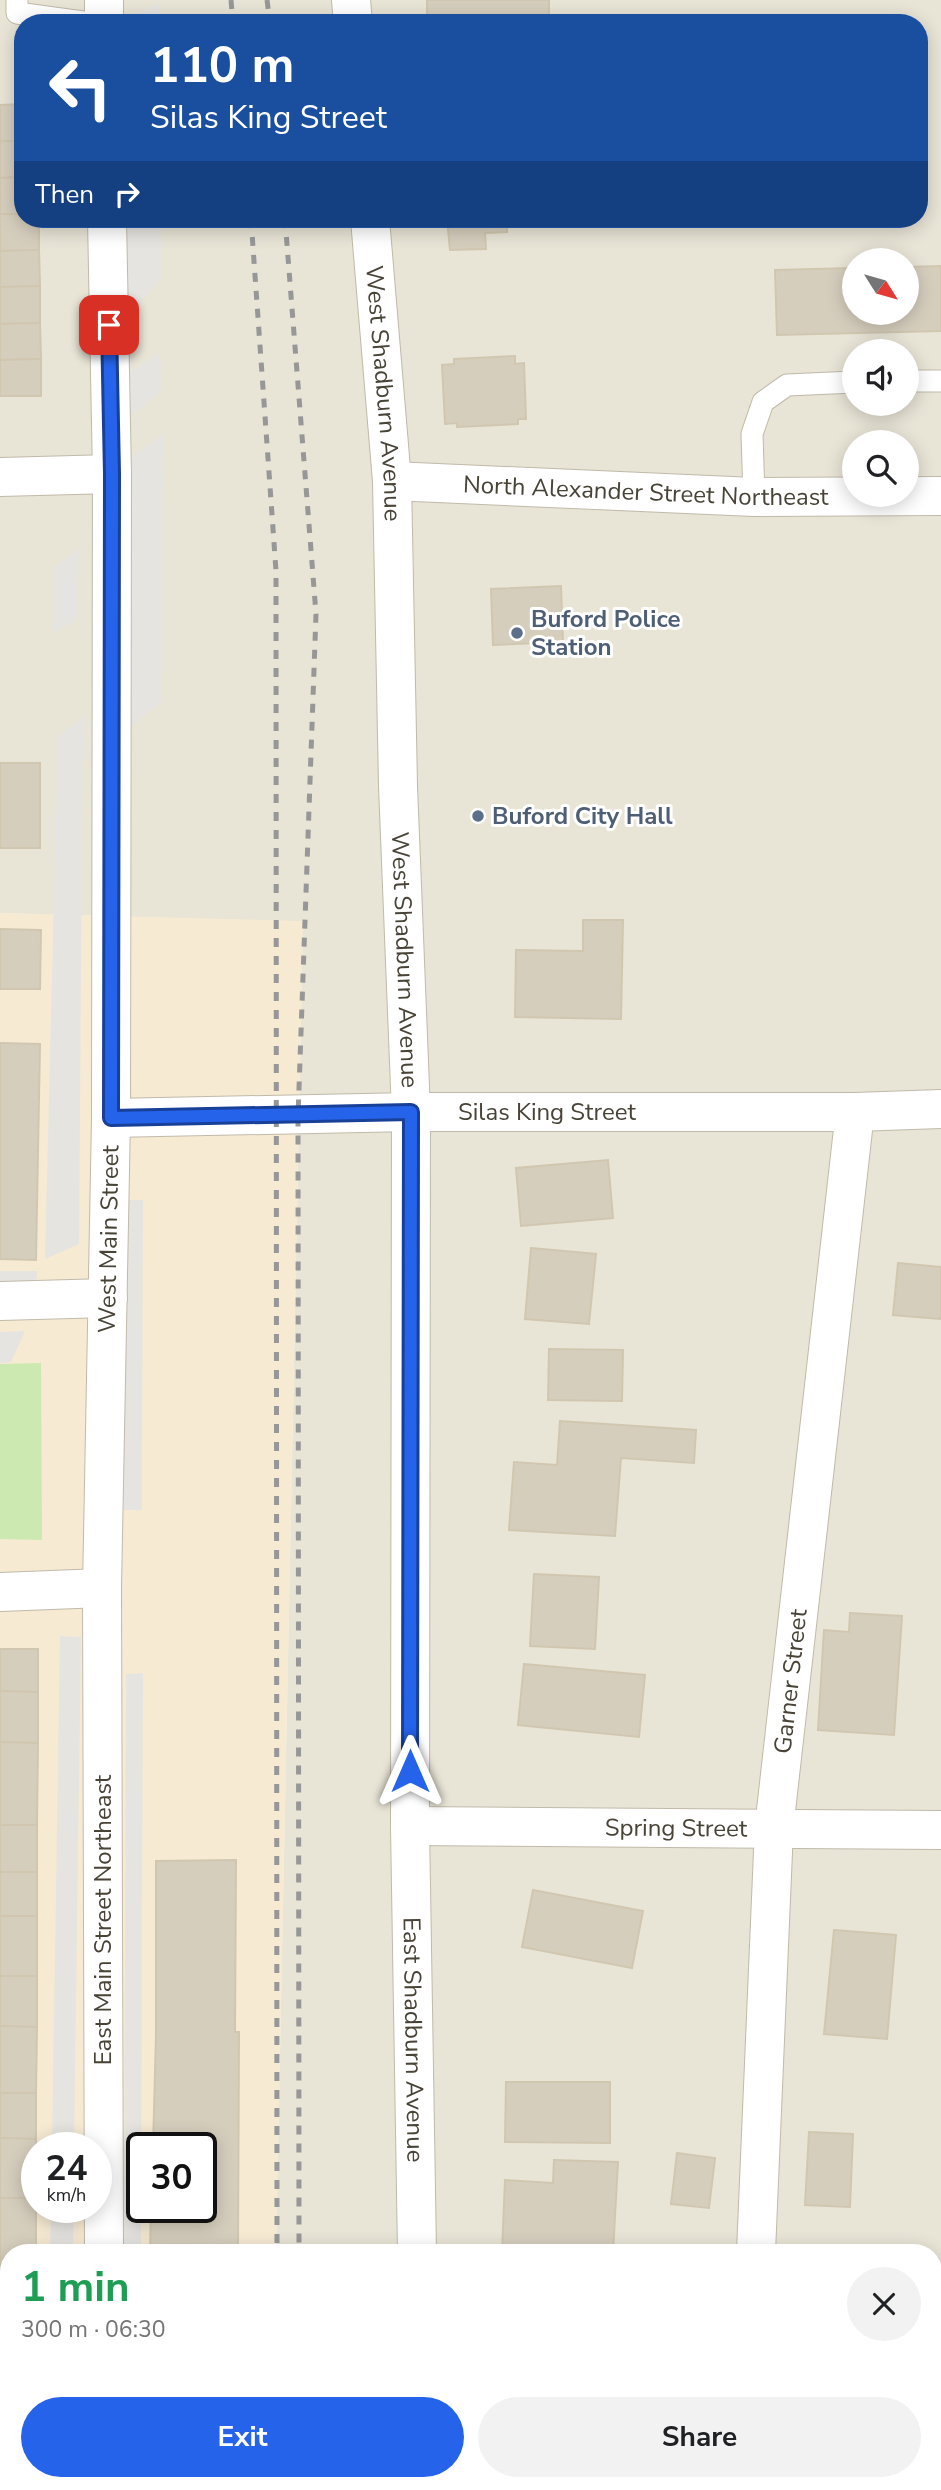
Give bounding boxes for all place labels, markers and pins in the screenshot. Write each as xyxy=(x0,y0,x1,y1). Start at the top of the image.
pin xyxy=(79,295,139,355)
place label: Buford Police Station xyxy=(531,603,681,663)
marker: Buford Police Station xyxy=(509,625,525,641)
place label: Buford City Hall xyxy=(492,800,673,832)
marker: Buford City Hall xyxy=(470,808,486,824)

